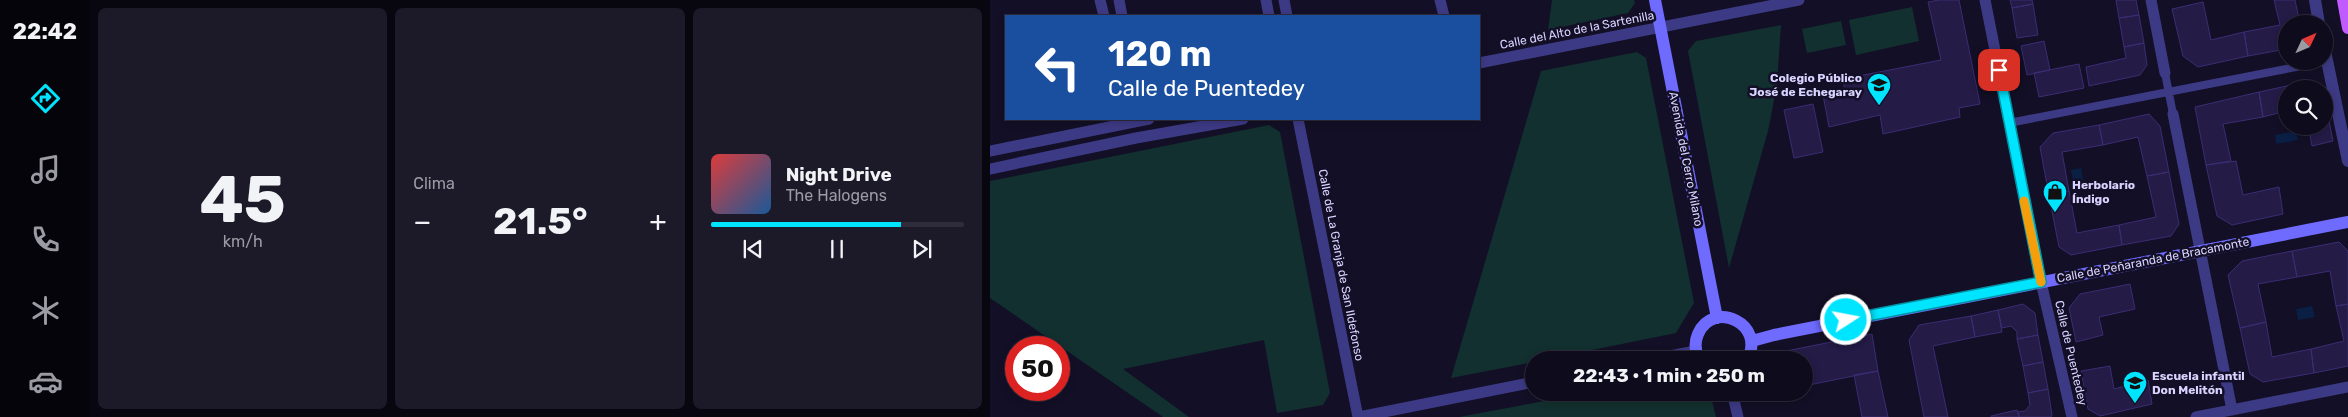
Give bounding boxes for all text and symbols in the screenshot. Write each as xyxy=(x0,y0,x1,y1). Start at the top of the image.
street label: Calle del Alto de la Sartenilla xyxy=(1499,8,1655,52)
north arrow xyxy=(2278,15,2332,70)
map controls xyxy=(2278,15,2333,135)
text: 22:42 xyxy=(13,18,77,45)
text: 120 m xyxy=(1108,33,1211,75)
icon: left xyxy=(1025,35,1090,100)
pin xyxy=(1978,49,2020,91)
icon: arrive xyxy=(1985,56,2013,84)
place label: Colegio Público José de Echegaray xyxy=(1749,71,1862,99)
school or university icon: Colegio Público José de Echegaray xyxy=(1866,72,1892,106)
text: Calle de Puentedey xyxy=(1108,75,1305,102)
button: search xyxy=(2278,80,2333,135)
icon: directions xyxy=(28,81,63,116)
street label: Avenida del Cerro Milano xyxy=(1666,90,1706,228)
icon: music xyxy=(28,152,63,187)
text: 45 xyxy=(199,161,286,238)
text: Night Drive xyxy=(786,163,892,186)
street label: Calle de La Granja de San Ildefonso xyxy=(1316,168,1367,362)
text: Clima xyxy=(413,174,455,193)
place label: Herbolario Índigo xyxy=(2072,178,2135,206)
shop icon: Herbolario Índigo xyxy=(2042,179,2068,213)
text: The Halogens xyxy=(786,186,887,205)
text: 21.5° xyxy=(493,198,588,244)
text: − xyxy=(413,205,432,238)
text: + xyxy=(649,205,667,238)
icon: phone xyxy=(28,222,63,257)
text: km/h xyxy=(223,232,263,251)
street label: Calle de Peñaranda de Bracamonte xyxy=(2056,234,2251,286)
icon: previous xyxy=(739,235,767,263)
icon: pause xyxy=(823,235,851,263)
icon: next xyxy=(908,235,936,263)
icon: climate xyxy=(28,293,63,328)
position arrow xyxy=(1819,293,1871,345)
street label: Calle de Puentedey xyxy=(2052,299,2090,407)
speed limit sign: 50 xyxy=(1005,336,1070,401)
icon: car xyxy=(28,364,63,399)
text: 22:43 · 1 min · 250 m xyxy=(1573,364,1765,387)
place label: Escuela infantil Don Melitón xyxy=(2152,369,2245,397)
school or university icon: Escuela infantil Don Melitón xyxy=(2122,370,2148,404)

